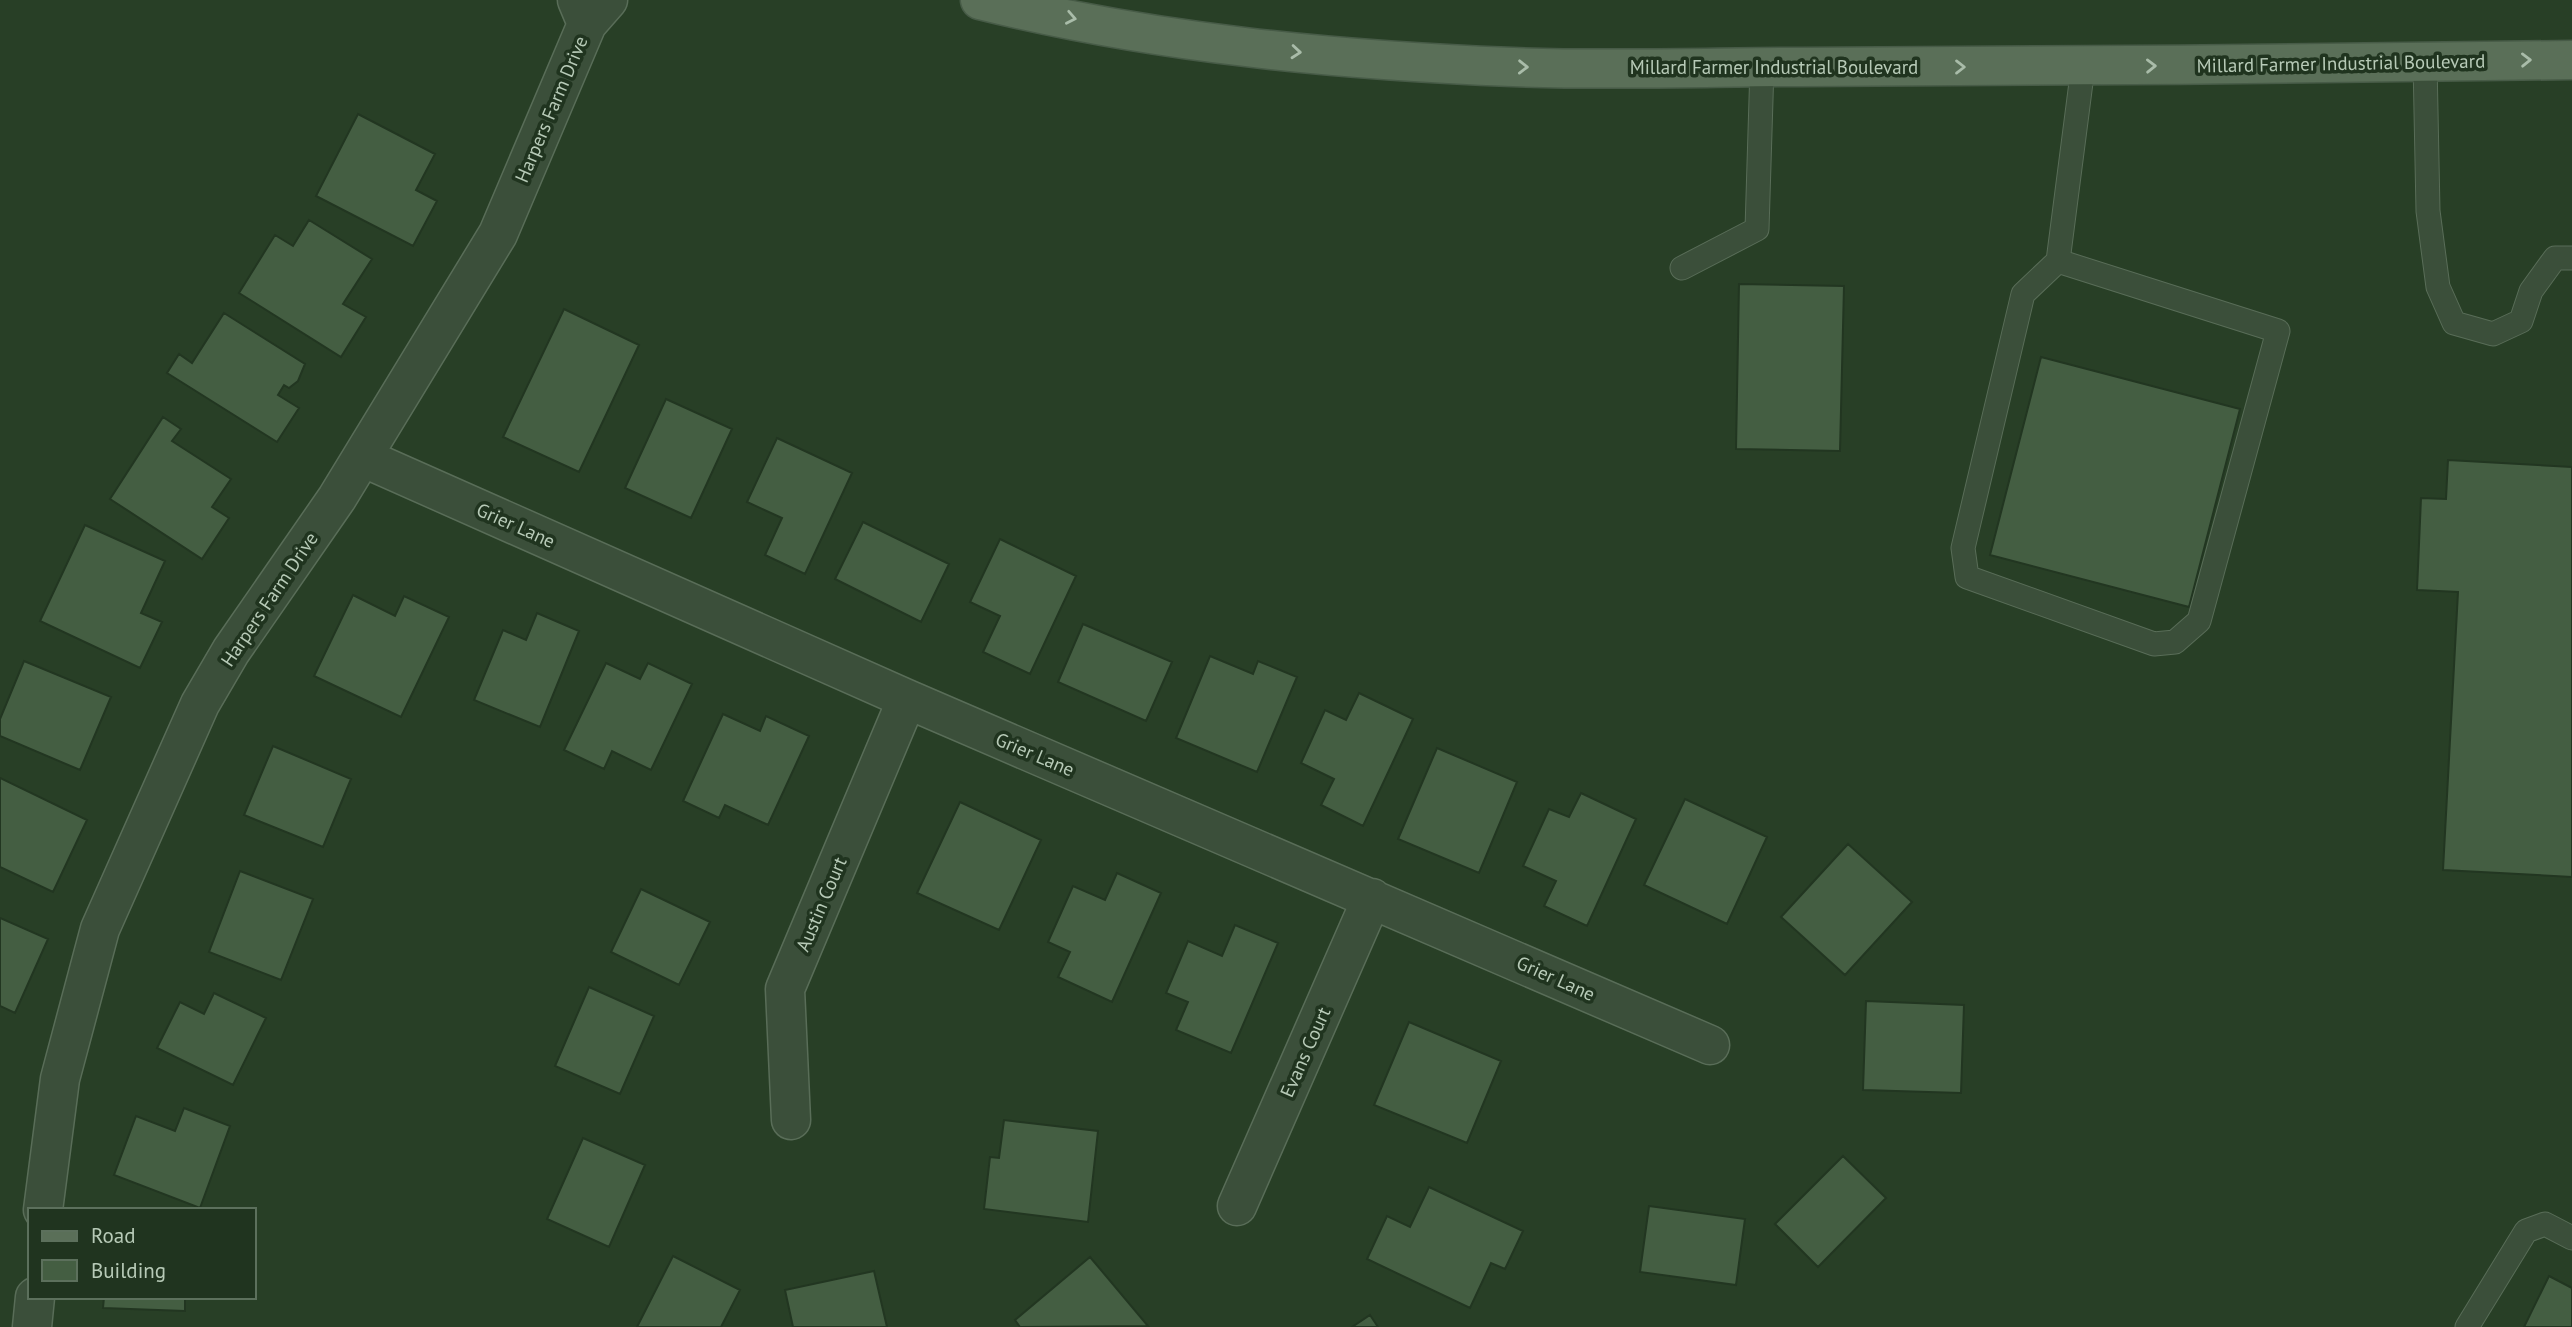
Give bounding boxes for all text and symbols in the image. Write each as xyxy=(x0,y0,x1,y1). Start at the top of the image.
one-way arrow xyxy=(1065,10,1077,25)
street label: Harpers Farm Drive xyxy=(509,32,593,186)
one-way arrow xyxy=(1291,44,1302,59)
street label: Millard Farmer Industrial Boulevard xyxy=(2196,48,2486,78)
one-way arrow xyxy=(2521,52,2532,68)
street label: Millard Farmer Industrial Boulevard xyxy=(1630,55,1918,79)
one-way arrow xyxy=(2147,58,2157,74)
one-way arrow xyxy=(1518,59,1529,75)
one-way arrow xyxy=(1955,59,1965,75)
street label: Grier Lane xyxy=(473,497,559,553)
street label: Harpers Farm Drive xyxy=(215,527,323,671)
street label: Grier Lane xyxy=(992,727,1078,781)
street label: Austin Court xyxy=(790,853,852,955)
street label: Grier Lane xyxy=(1513,950,1599,1006)
street label: Evans Court xyxy=(1274,1003,1336,1101)
legend xyxy=(28,1208,256,1299)
text: Road xyxy=(91,1222,135,1249)
text: Building xyxy=(91,1257,166,1284)

